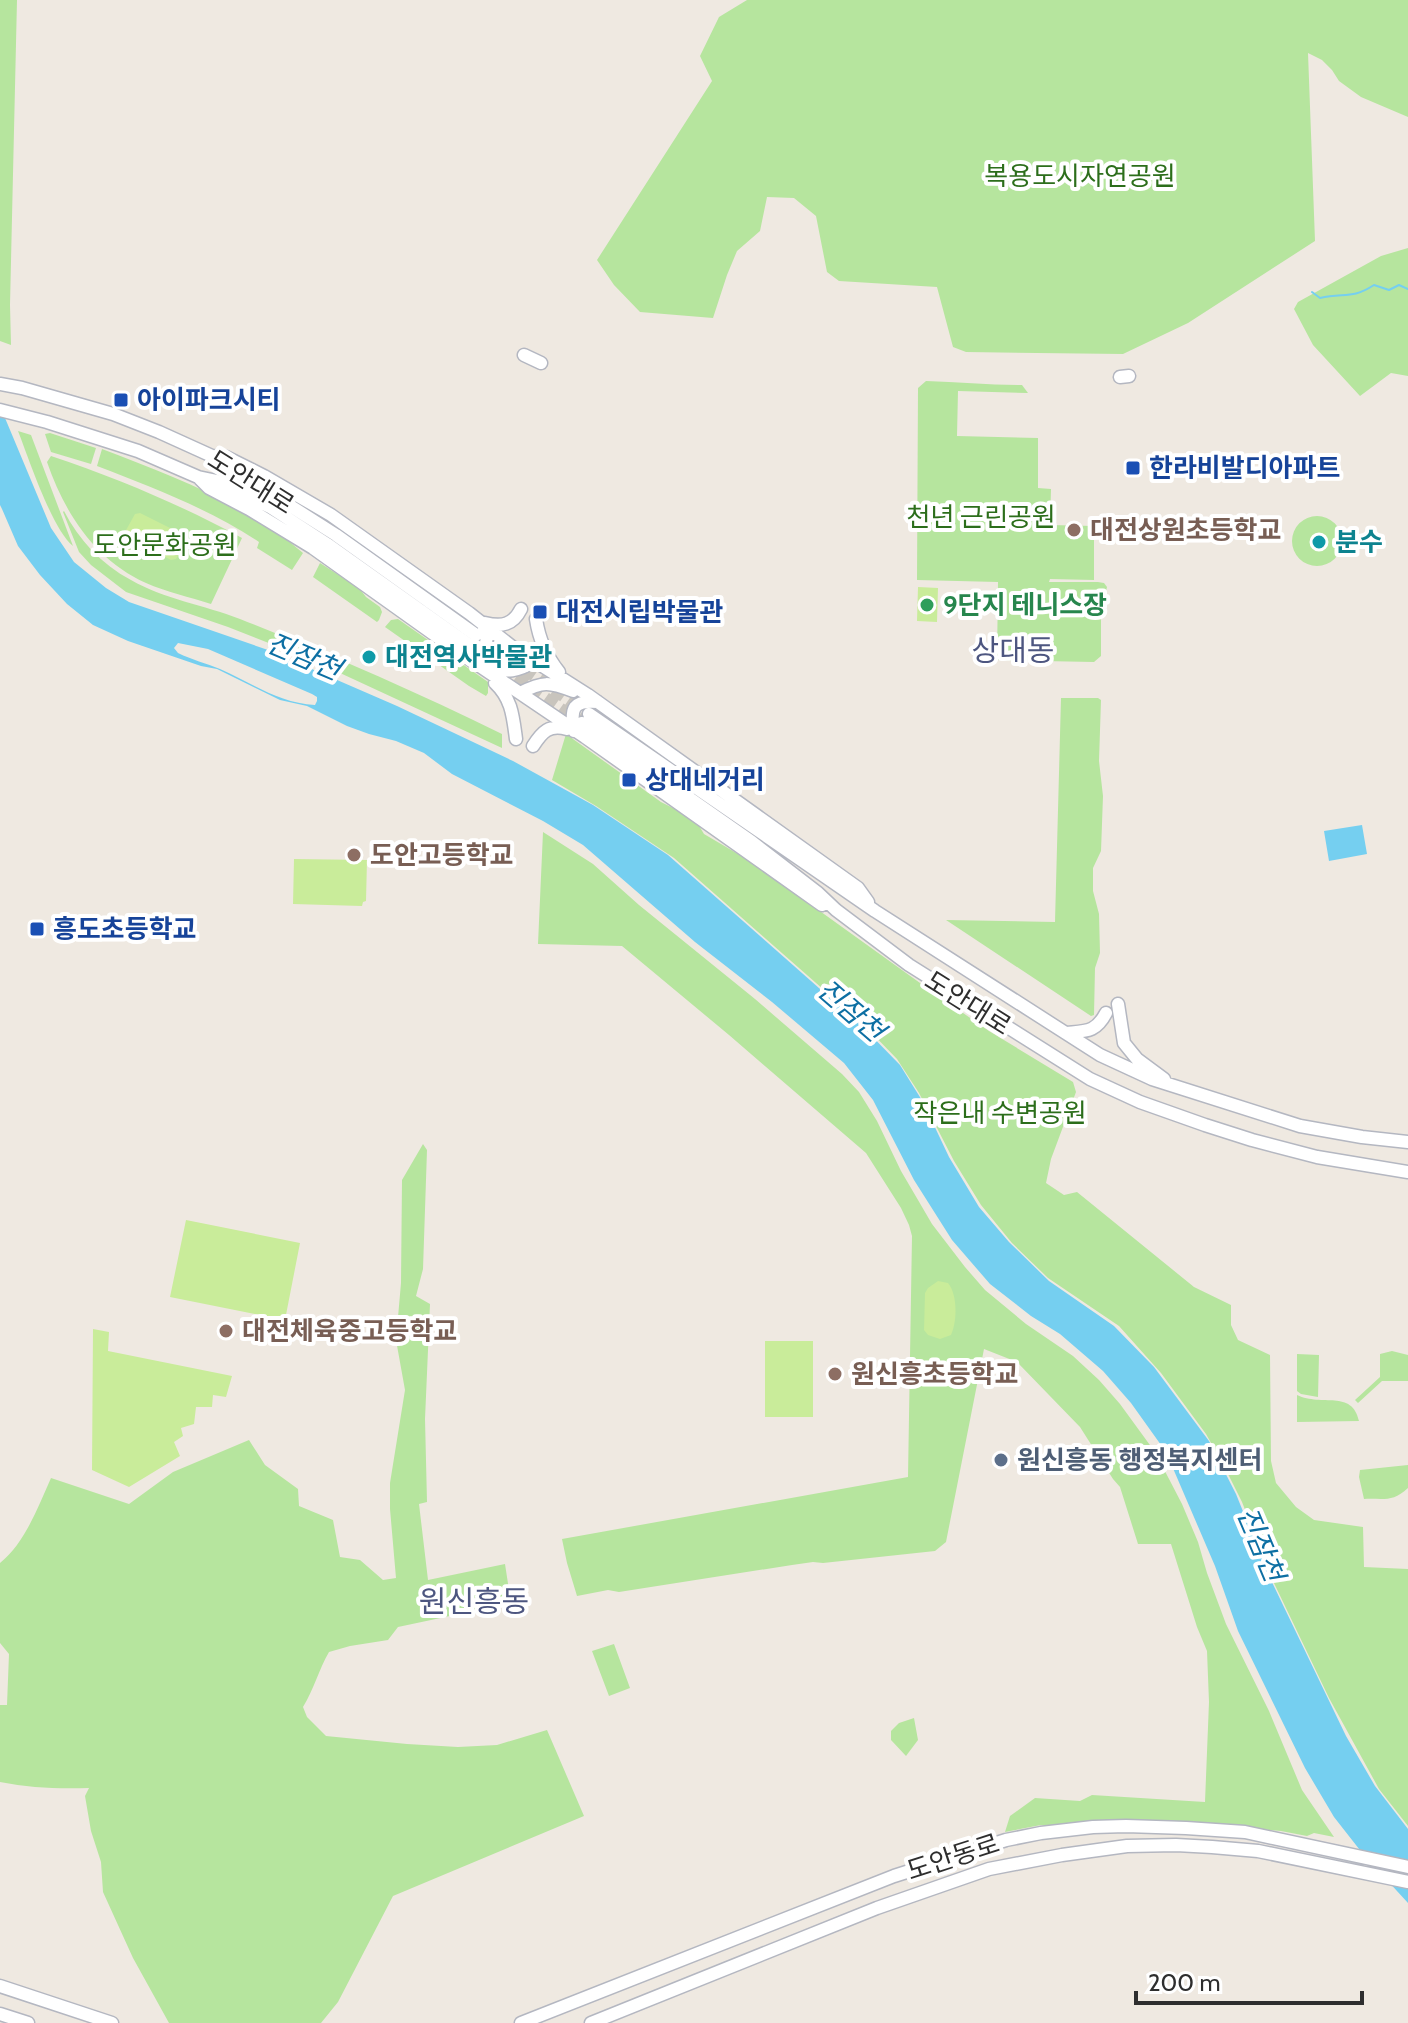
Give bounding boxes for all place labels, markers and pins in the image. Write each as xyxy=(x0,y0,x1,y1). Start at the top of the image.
place label: 아이파크시티 xyxy=(137,384,281,416)
marker: 아이파크시티 xyxy=(112,391,130,409)
place label: 한라비발디아파트 xyxy=(1149,452,1340,484)
marker: 한라비발디아파트 xyxy=(1124,459,1142,477)
place label: 대전상원초등학교 xyxy=(1090,514,1281,546)
marker: 대전상원초등학교 xyxy=(1065,521,1083,539)
place label: 분수 xyxy=(1335,526,1383,558)
marker: 분수 xyxy=(1310,533,1328,551)
place label: 9단지 테니스장 xyxy=(943,589,1107,621)
place label: 대전시립박물관 xyxy=(556,596,724,628)
marker: 9단지 테니스장 xyxy=(918,596,936,614)
marker: 대전시립박물관 xyxy=(531,603,549,621)
place label: 대전역사박물관 xyxy=(385,641,553,673)
marker: 대전역사박물관 xyxy=(360,648,378,666)
place label: 상대네거리 xyxy=(645,764,765,796)
marker: 상대네거리 xyxy=(620,771,638,789)
place label: 도안고등학교 xyxy=(370,839,514,871)
marker: 도안고등학교 xyxy=(345,846,363,864)
place label: 흥도초등학교 xyxy=(53,913,197,945)
marker: 흥도초등학교 xyxy=(28,920,46,938)
place label: 대전체육중고등학교 xyxy=(242,1315,457,1347)
marker: 대전체육중고등학교 xyxy=(217,1322,235,1340)
place label: 원신흥초등학교 xyxy=(851,1358,1018,1390)
marker: 원신흥초등학교 xyxy=(826,1365,844,1383)
place label: 원신흥동 행정복지센터 xyxy=(1017,1444,1262,1476)
marker: 원신흥동 행정복지센터 xyxy=(992,1451,1010,1469)

